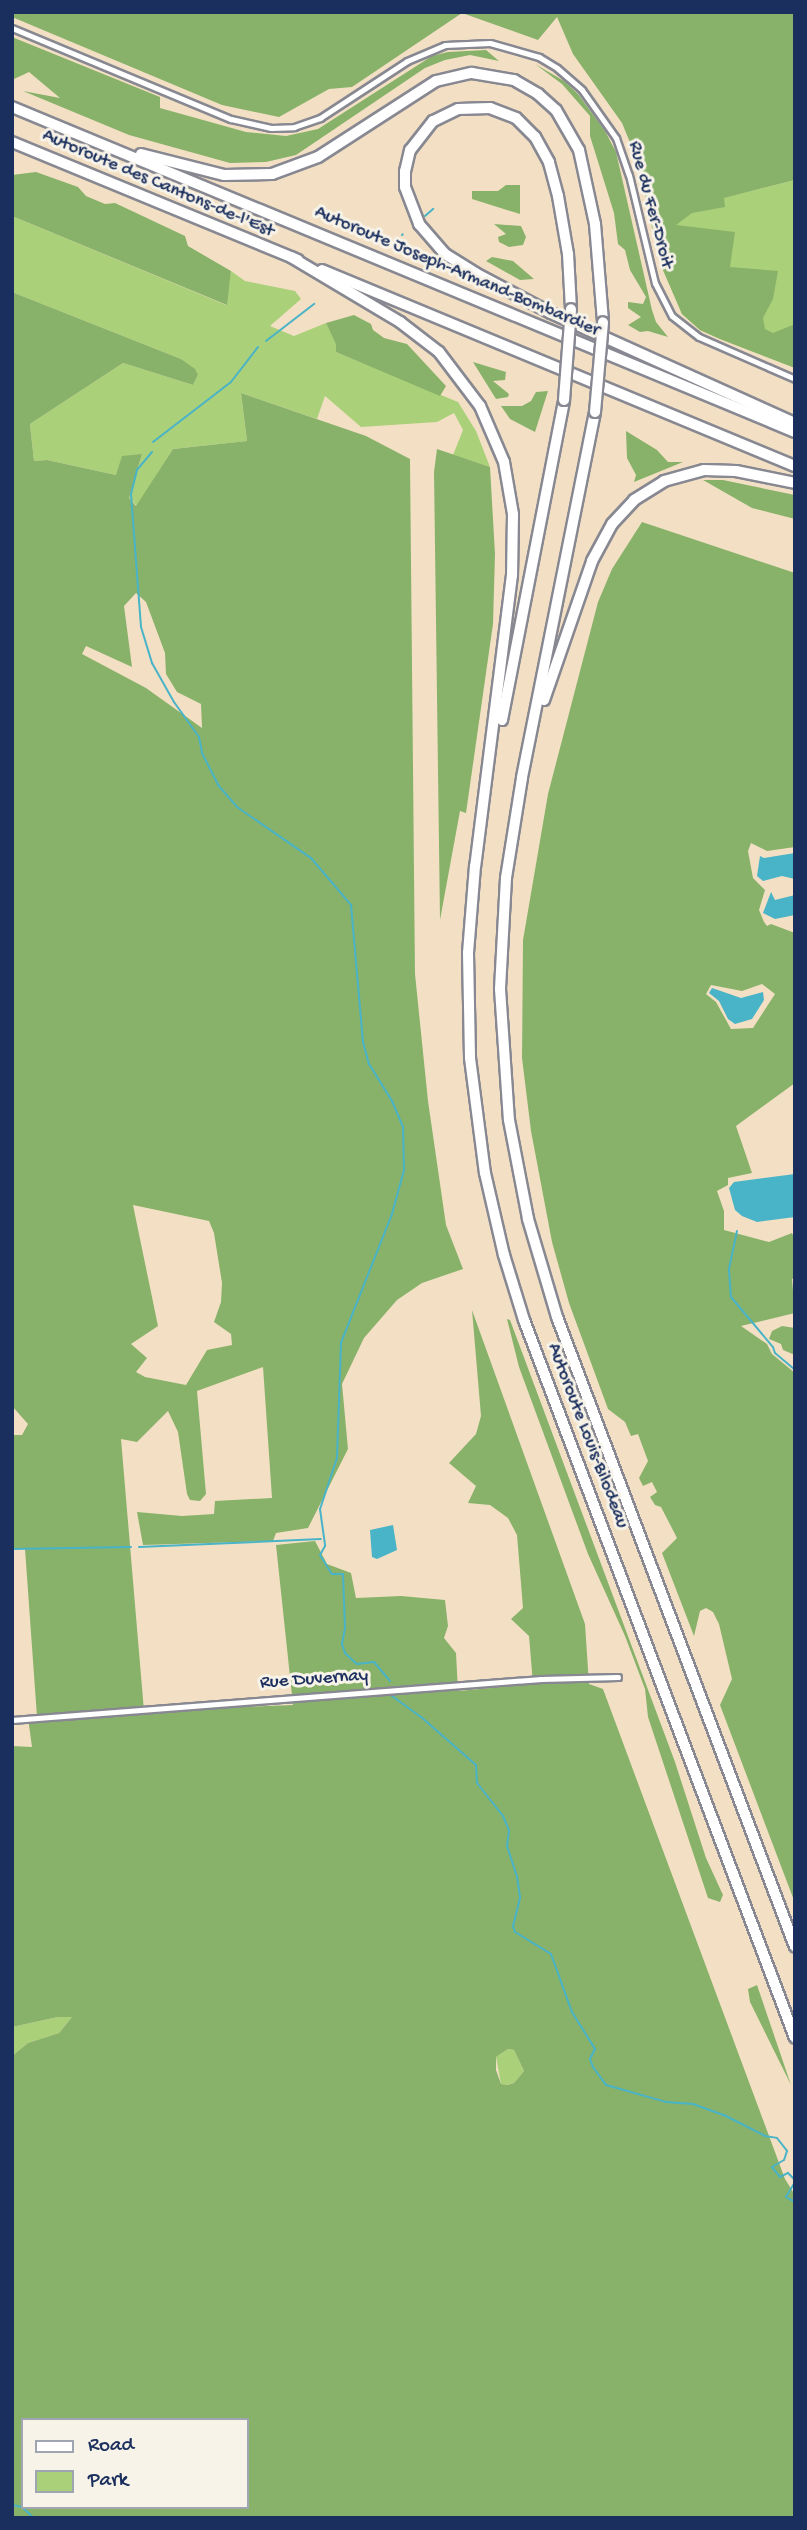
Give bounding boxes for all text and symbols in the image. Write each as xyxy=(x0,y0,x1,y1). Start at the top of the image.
street label: Autoroute des Cantons-de-l'Est xyxy=(39,125,277,243)
street label: Rue du Fer-Droit xyxy=(622,139,678,271)
street label: Autoroute Joseph-Armand-Bombardier xyxy=(311,201,603,343)
street label: Autoroute Louis-Bilodeau xyxy=(541,1340,633,1532)
street label: Rue Duvernay xyxy=(259,1665,369,1695)
legend xyxy=(21,2418,248,2509)
text: Road xyxy=(88,2434,134,2459)
text: Park xyxy=(88,2469,128,2494)

